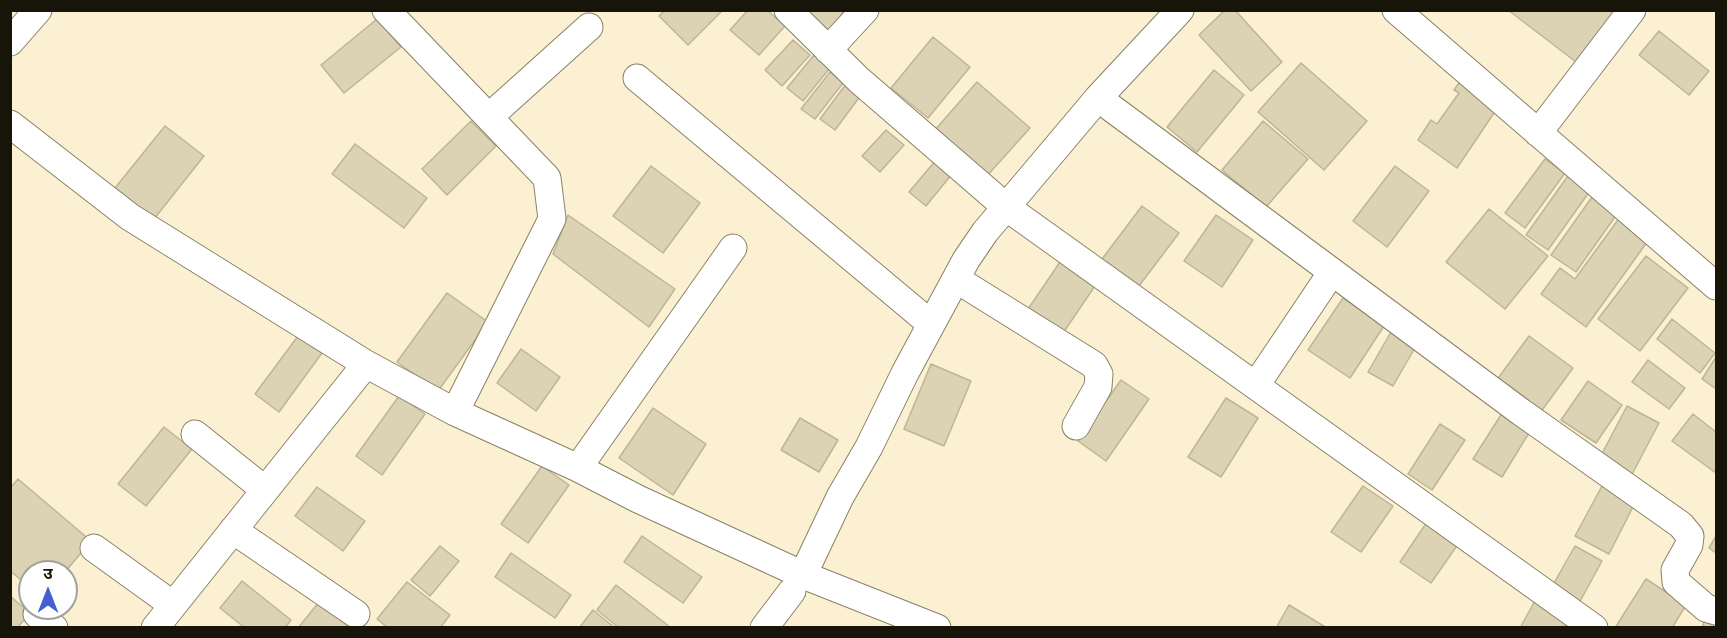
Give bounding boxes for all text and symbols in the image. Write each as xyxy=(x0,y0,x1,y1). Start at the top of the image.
north arrow xyxy=(18,560,78,620)
text: उ xyxy=(43,563,53,585)

